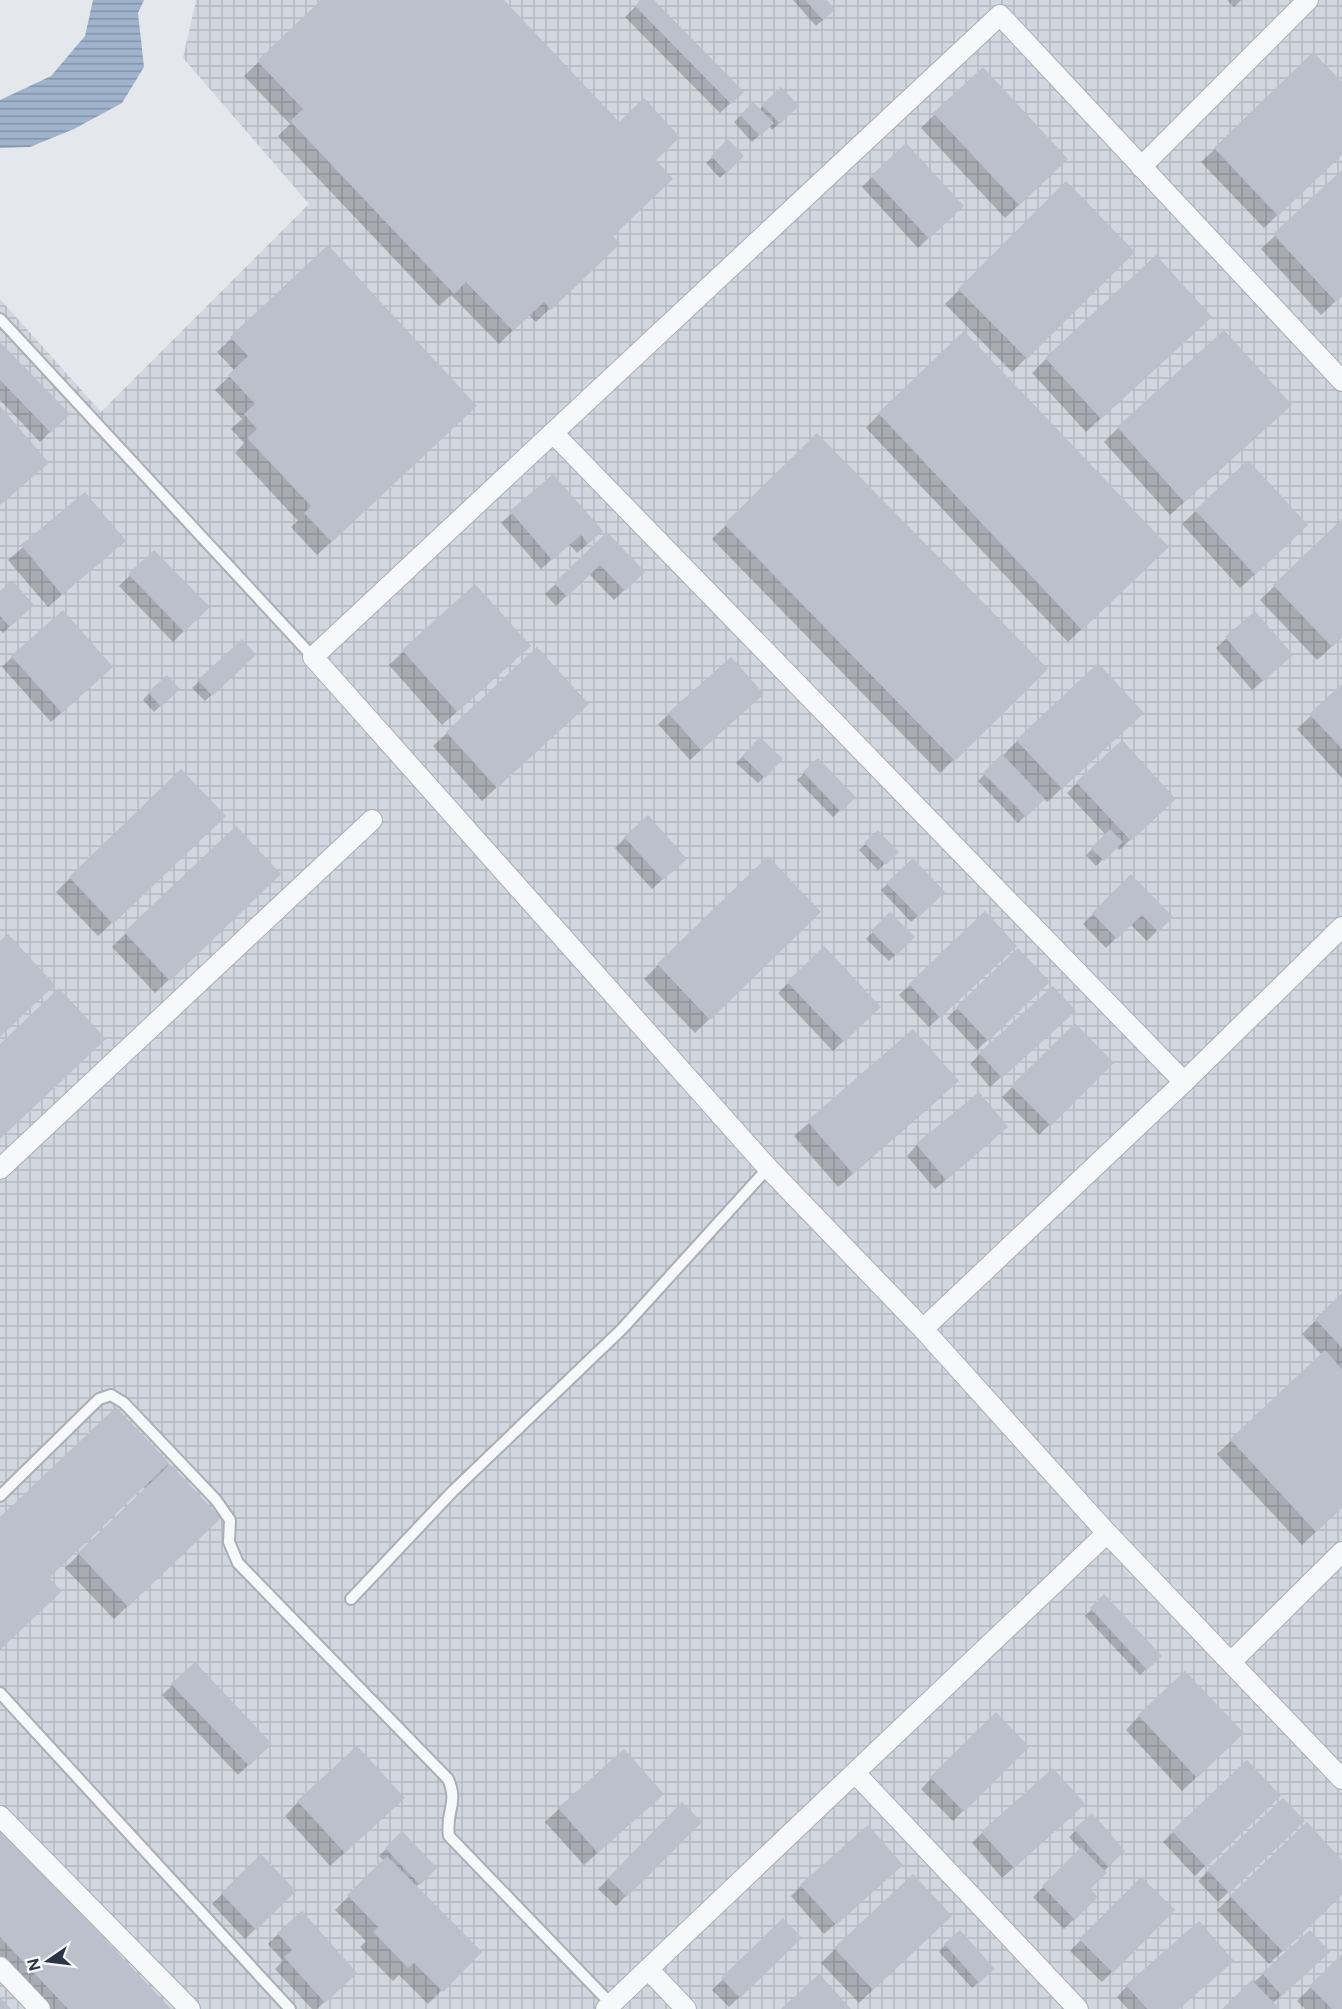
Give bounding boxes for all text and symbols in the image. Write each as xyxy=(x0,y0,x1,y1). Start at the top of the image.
north arrow xyxy=(18,1931,78,1991)
text: N xyxy=(23,1956,45,1973)

